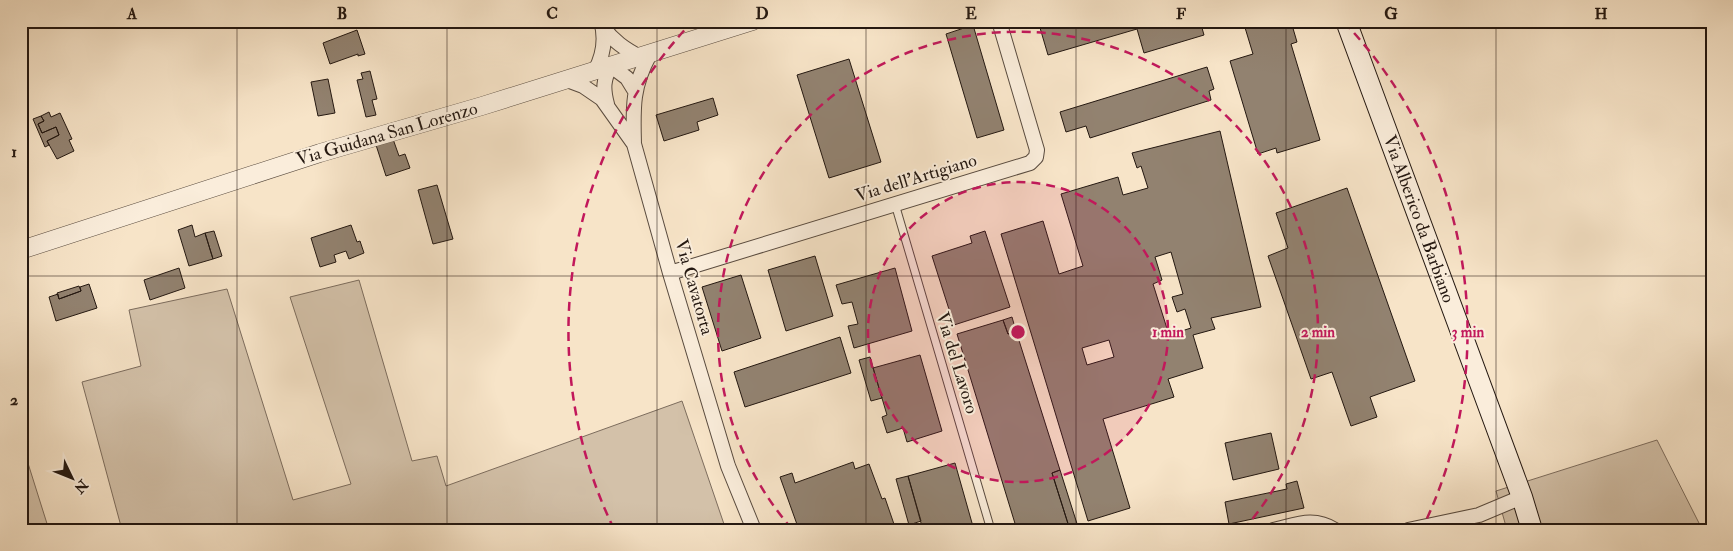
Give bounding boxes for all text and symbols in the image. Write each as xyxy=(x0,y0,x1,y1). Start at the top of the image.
text: A xyxy=(126,4,138,24)
text: B xyxy=(337,4,347,24)
text: C xyxy=(546,4,558,24)
text: D xyxy=(755,4,769,24)
text: E xyxy=(965,4,977,24)
text: F xyxy=(1176,4,1186,24)
text: G xyxy=(1384,4,1398,24)
text: H xyxy=(1594,4,1608,24)
street label: Via Guidana San Lorenzo xyxy=(294,97,481,171)
street label: Via Alberico da Barbiano xyxy=(1378,132,1460,306)
text: 1 xyxy=(11,142,17,162)
street label: Via dell'Artigiano xyxy=(852,149,980,207)
street label: Via Cavatorta xyxy=(669,237,719,338)
street label: Via del Lavoro xyxy=(931,309,983,417)
centre of rings xyxy=(1009,323,1027,341)
text: 1 min xyxy=(1152,323,1184,342)
text: 2 min xyxy=(1301,323,1335,342)
text: 3 min xyxy=(1452,323,1484,342)
text: 2 xyxy=(10,390,18,410)
north arrow xyxy=(48,454,98,504)
text: N xyxy=(70,475,92,497)

